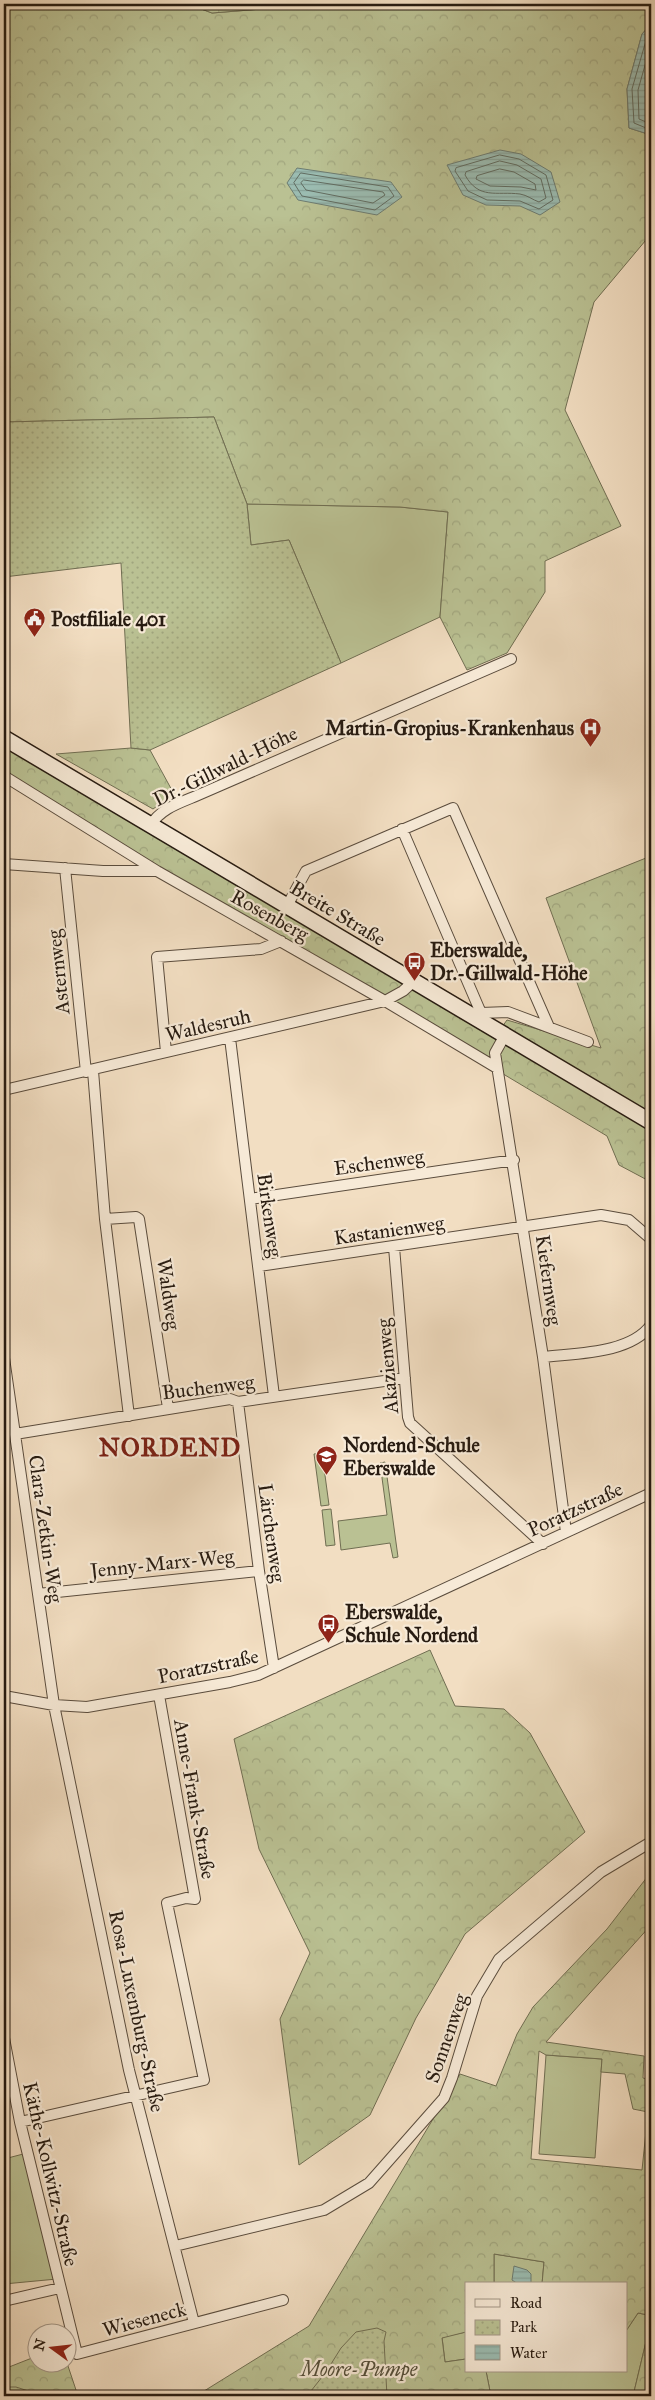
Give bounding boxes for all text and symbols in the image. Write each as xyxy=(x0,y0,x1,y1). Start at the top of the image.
public building icon: Postfiliale 401 xyxy=(23,607,47,638)
place label: Postfiliale 401 xyxy=(51,607,166,632)
place label: Martin-Gropius-Krankenhaus xyxy=(325,716,575,741)
hospital icon: Martin-Gropius-Krankenhaus xyxy=(578,716,602,747)
street label: Dr.-Gillwald-Höhe xyxy=(149,721,301,811)
street label: Breite Straße xyxy=(286,875,390,951)
street label: Rosenberg xyxy=(226,884,314,947)
street label: Asternweg xyxy=(42,928,75,1016)
place label: Eberswalde, Dr.-Gillwald-Höhe xyxy=(430,938,588,985)
bus stop icon: Eberswalde, Dr.-Gillwald-Höhe xyxy=(402,950,426,981)
street label: Waldesruh xyxy=(163,1004,253,1046)
street label: Eschenweg xyxy=(332,1144,426,1181)
street label: Birkenweg xyxy=(251,1171,288,1259)
street label: Kastanienweg xyxy=(332,1210,447,1251)
street label: Kiefernweg xyxy=(530,1233,567,1328)
street label: Waldweg xyxy=(151,1256,186,1332)
street label: Akazienweg xyxy=(371,1317,404,1416)
street label: Buchenweg xyxy=(160,1369,256,1406)
district label: NORDEND xyxy=(99,1432,241,1463)
place label: Nordend-Schule Eberswalde xyxy=(343,1433,481,1480)
school or university icon: Nordend-Schule Eberswalde xyxy=(315,1445,339,1476)
street label: Clara-Zetkin-Weg xyxy=(23,1453,68,1605)
street label: Poratzstraße xyxy=(524,1476,626,1542)
street label: Lärchenweg xyxy=(252,1482,291,1585)
street label: Jenny-Marx-Weg xyxy=(87,1543,236,1584)
place label: Eberswalde, Schule Nordend xyxy=(345,1600,479,1647)
bus stop icon: Eberswalde, Schule Nordend xyxy=(317,1612,341,1643)
street label: Poratzstraße xyxy=(155,1644,261,1688)
street label: Anne-Frank-Straße xyxy=(169,1716,221,1881)
street label: Rosa-Luxemburg-Straße xyxy=(103,1908,170,2114)
street label: Sonnenweg xyxy=(420,1990,474,2086)
street label: Käthe-Kollwitz-Straße xyxy=(18,2080,84,2268)
legend xyxy=(465,2282,628,2372)
text: Road xyxy=(510,2294,542,2312)
street label: Wieseneck xyxy=(100,2296,189,2342)
text: Park xyxy=(510,2318,537,2336)
north arrow xyxy=(28,2322,78,2372)
text: N xyxy=(30,2337,50,2353)
text: Water xyxy=(510,2344,547,2362)
park label: Moore-Pumpe xyxy=(299,2357,418,2382)

